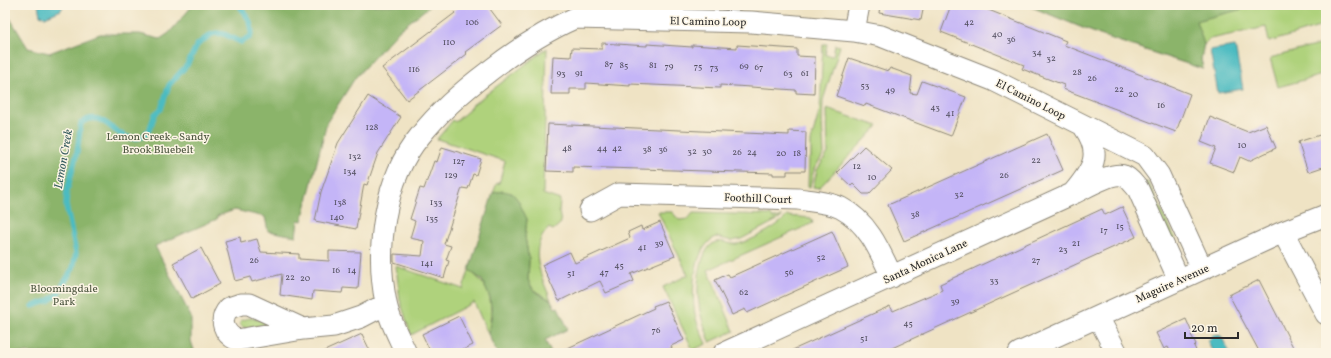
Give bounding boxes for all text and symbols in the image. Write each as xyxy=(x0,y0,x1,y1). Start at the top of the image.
street label: El Camino Loop xyxy=(670,14,746,31)
house number: 106 xyxy=(465,16,479,29)
house number: 42 xyxy=(964,16,974,29)
house number: 40 xyxy=(992,28,1003,41)
house number: 36 xyxy=(1006,33,1016,46)
house number: 110 xyxy=(443,36,456,49)
house number: 34 xyxy=(1032,46,1042,59)
house number: 32 xyxy=(1046,52,1056,65)
house number: 87 xyxy=(605,58,613,71)
house number: 85 xyxy=(620,59,628,72)
house number: 81 xyxy=(649,59,657,72)
house number: 79 xyxy=(665,60,674,73)
house number: 75 xyxy=(694,60,702,73)
house number: 69 xyxy=(739,60,749,73)
house number: 73 xyxy=(710,61,719,74)
house number: 67 xyxy=(755,61,763,74)
house number: 116 xyxy=(408,63,420,76)
house number: 28 xyxy=(1072,66,1082,79)
house number: 93 xyxy=(556,67,566,80)
house number: 91 xyxy=(575,67,583,80)
house number: 63 xyxy=(783,67,793,80)
house number: 61 xyxy=(801,67,809,80)
house number: 26 xyxy=(1087,72,1097,85)
street label: El Camino Loop xyxy=(993,76,1068,124)
house number: 53 xyxy=(861,79,870,92)
house number: 22 xyxy=(1114,83,1124,96)
house number: 49 xyxy=(885,84,895,97)
house number: 20 xyxy=(1128,88,1139,101)
house number: 16 xyxy=(1157,99,1165,112)
house number: 43 xyxy=(930,101,940,114)
house number: 41 xyxy=(946,107,954,120)
house number: 128 xyxy=(366,121,379,134)
water label: Lemon Creek xyxy=(51,128,77,190)
park label: Lemon Creek - Sandy Brook Bluebelt xyxy=(107,130,209,158)
house number: 10 xyxy=(1238,139,1247,152)
house number: 48 xyxy=(562,142,572,155)
house number: 44 xyxy=(597,142,607,155)
house number: 42 xyxy=(612,142,622,155)
house number: 38 xyxy=(642,143,652,156)
house number: 36 xyxy=(658,143,668,156)
house number: 32 xyxy=(687,145,697,158)
house number: 30 xyxy=(702,145,713,158)
house number: 26 xyxy=(732,146,742,159)
house number: 24 xyxy=(747,146,757,159)
house number: 20 xyxy=(776,147,787,160)
house number: 18 xyxy=(793,147,801,160)
house number: 132 xyxy=(349,150,362,163)
house number: 22 xyxy=(1031,154,1041,167)
house number: 127 xyxy=(453,155,465,168)
house number: 12 xyxy=(853,160,861,173)
house number: 134 xyxy=(343,165,357,178)
house number: 129 xyxy=(445,169,458,182)
house number: 26 xyxy=(999,169,1009,182)
house number: 10 xyxy=(868,171,877,184)
house number: 32 xyxy=(954,188,964,201)
street label: Foothill Court xyxy=(724,191,792,208)
house number: 138 xyxy=(334,196,347,209)
house number: 133 xyxy=(430,196,443,209)
house number: 38 xyxy=(910,208,920,221)
house number: 140 xyxy=(330,211,345,224)
house number: 135 xyxy=(426,212,438,225)
house number: 15 xyxy=(1116,220,1124,233)
house number: 17 xyxy=(1100,224,1108,237)
street label: Santa Monica Lane xyxy=(881,236,970,288)
house number: 39 xyxy=(654,237,664,250)
house number: 21 xyxy=(1072,237,1080,250)
house number: 41 xyxy=(638,241,646,254)
house number: 23 xyxy=(1058,243,1068,256)
house number: 52 xyxy=(816,251,826,264)
house number: 26 xyxy=(249,254,259,267)
house number: 27 xyxy=(1032,254,1040,267)
house number: 141 xyxy=(421,257,433,270)
house number: 45 xyxy=(614,259,624,272)
street label: Maguire Avenue xyxy=(1134,261,1212,307)
house number: 16 xyxy=(332,264,340,277)
house number: 14 xyxy=(348,264,356,277)
house number: 47 xyxy=(599,266,609,279)
house number: 56 xyxy=(785,266,794,279)
house number: 51 xyxy=(567,267,575,280)
house number: 22 xyxy=(285,271,295,284)
house number: 20 xyxy=(300,272,311,285)
house number: 33 xyxy=(989,274,999,287)
park label: Bloomingdale Park xyxy=(30,282,98,310)
house number: 62 xyxy=(739,286,749,299)
house number: 39 xyxy=(950,295,960,308)
scale bar xyxy=(1185,314,1238,340)
house number: 45 xyxy=(903,317,913,330)
text: 20 m xyxy=(1191,321,1218,337)
house number: 76 xyxy=(652,324,661,337)
house number: 51 xyxy=(860,332,868,345)

